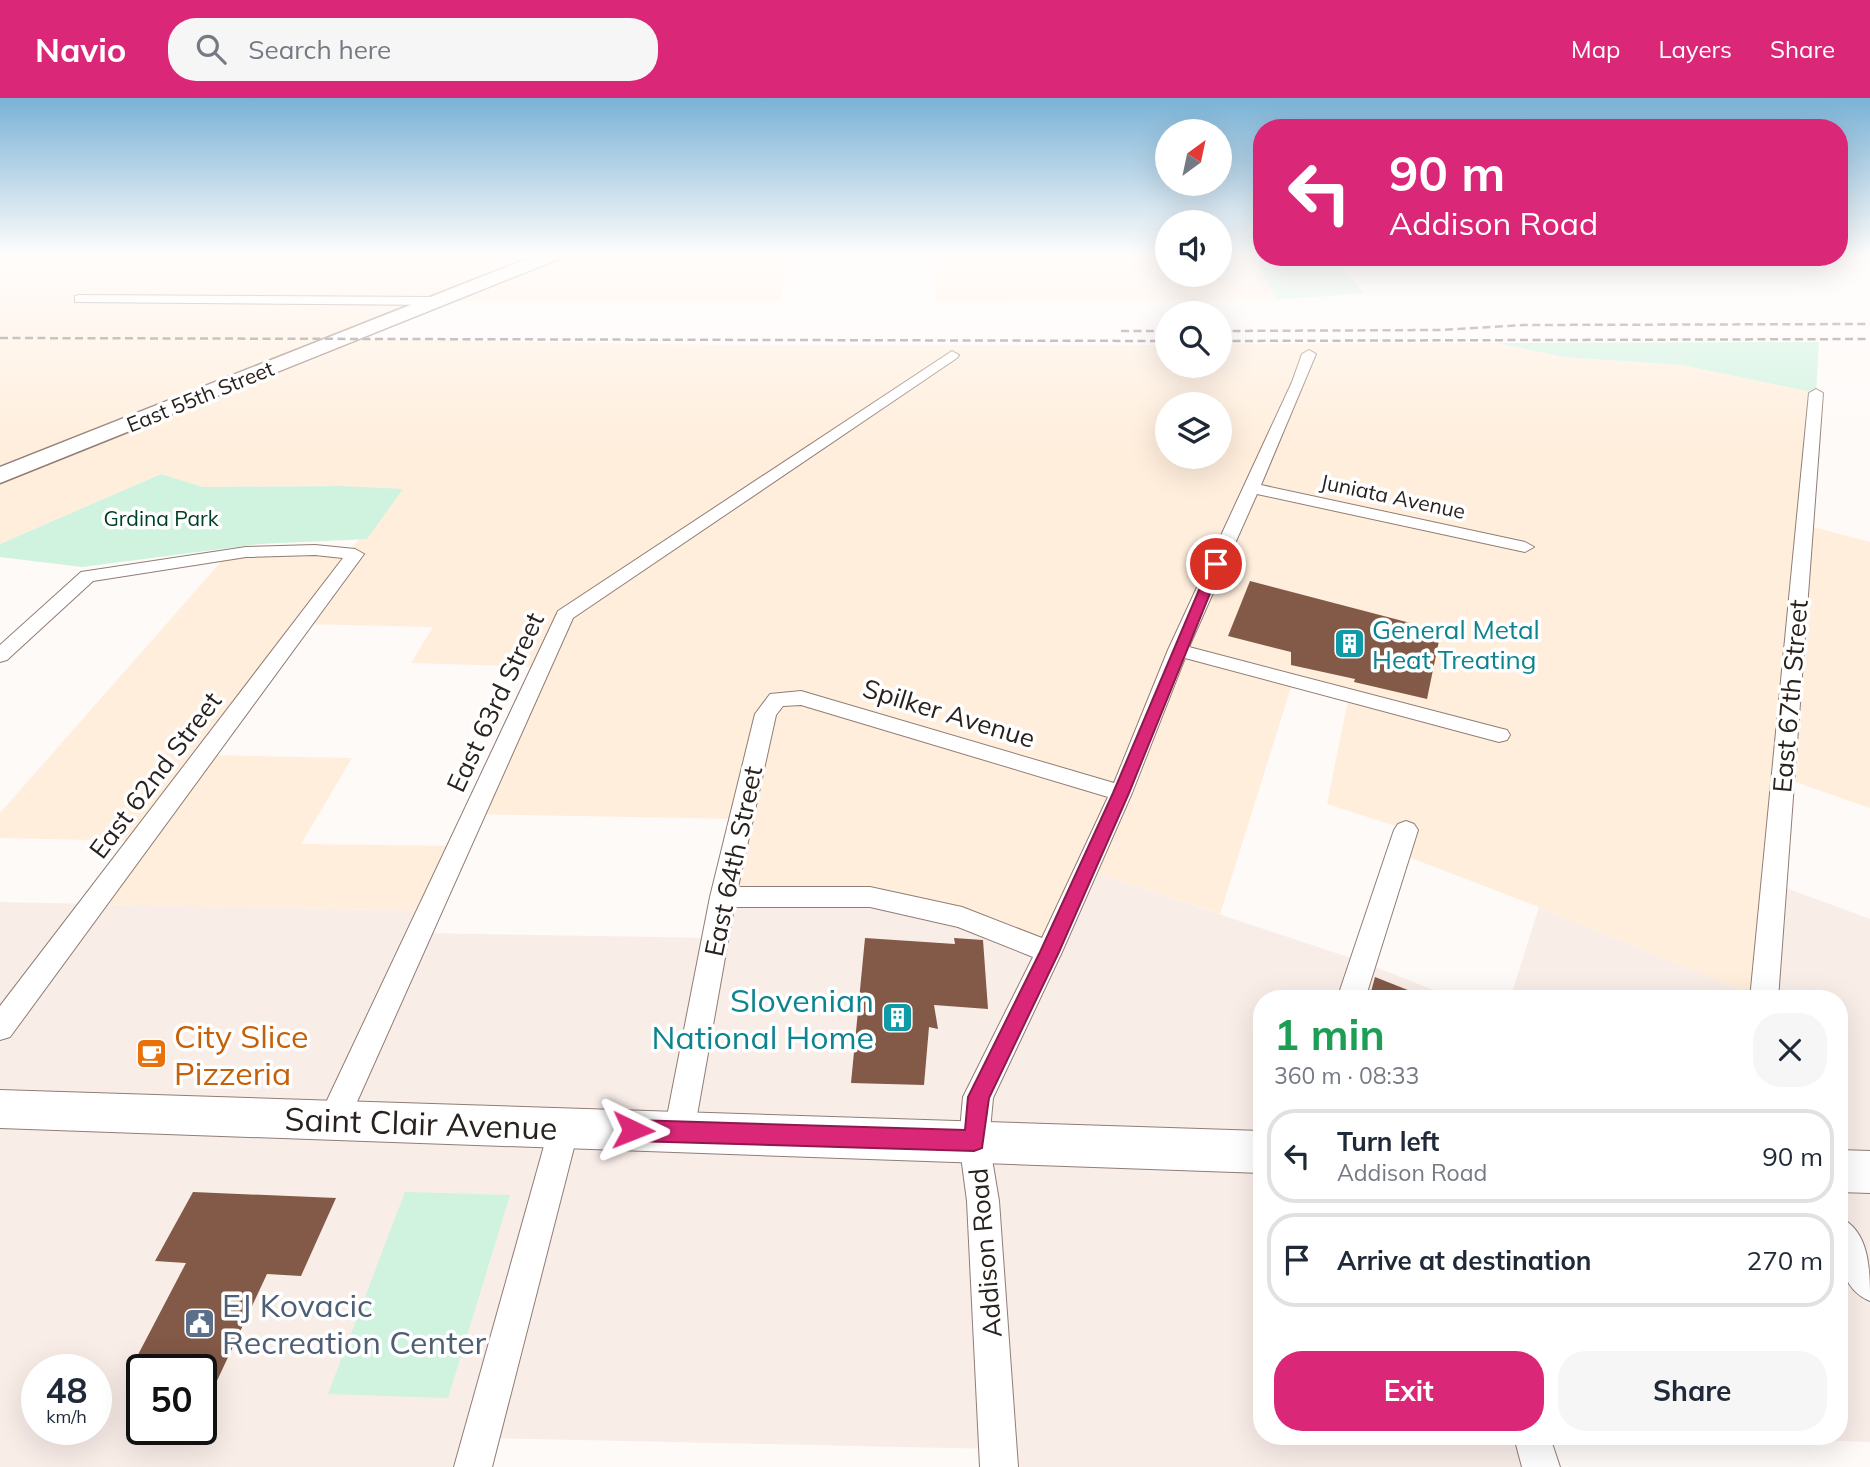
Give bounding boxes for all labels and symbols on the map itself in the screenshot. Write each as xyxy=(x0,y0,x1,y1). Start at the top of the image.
north arrow xyxy=(1155,119,1232,196)
street label: East 55th Street xyxy=(123,355,277,437)
street label: Juniata Avenue xyxy=(1318,468,1468,524)
park label: Grdina Park xyxy=(103,505,219,531)
pin xyxy=(1186,534,1246,594)
street label: East 67th Street xyxy=(1765,598,1815,794)
street label: East 63rd Street xyxy=(439,607,551,797)
place label: General Metal Heat Treating xyxy=(1372,613,1540,676)
building icon: General Metal Heat Treating xyxy=(1332,627,1366,661)
street label: Spilker Avenue xyxy=(859,671,1039,755)
street label: East 62nd Street xyxy=(82,685,228,865)
street label: East 64th Street xyxy=(697,763,769,959)
place label: Slovenian National Home xyxy=(652,980,874,1057)
building icon: Slovenian National Home xyxy=(880,1001,914,1035)
place label: City Slice Pizzeria xyxy=(174,1016,308,1093)
cafe icon: City Slice Pizzeria xyxy=(134,1037,168,1071)
position arrow xyxy=(596,1093,670,1167)
street label: Saint Clair Avenue xyxy=(284,1098,558,1148)
street label: Addison Road xyxy=(961,1167,1009,1339)
place label: EJ Kovacic Recreation Center xyxy=(222,1285,487,1362)
public building icon: EJ Kovacic Recreation Center xyxy=(182,1306,216,1340)
speed limit sign: 50 xyxy=(126,1354,217,1445)

